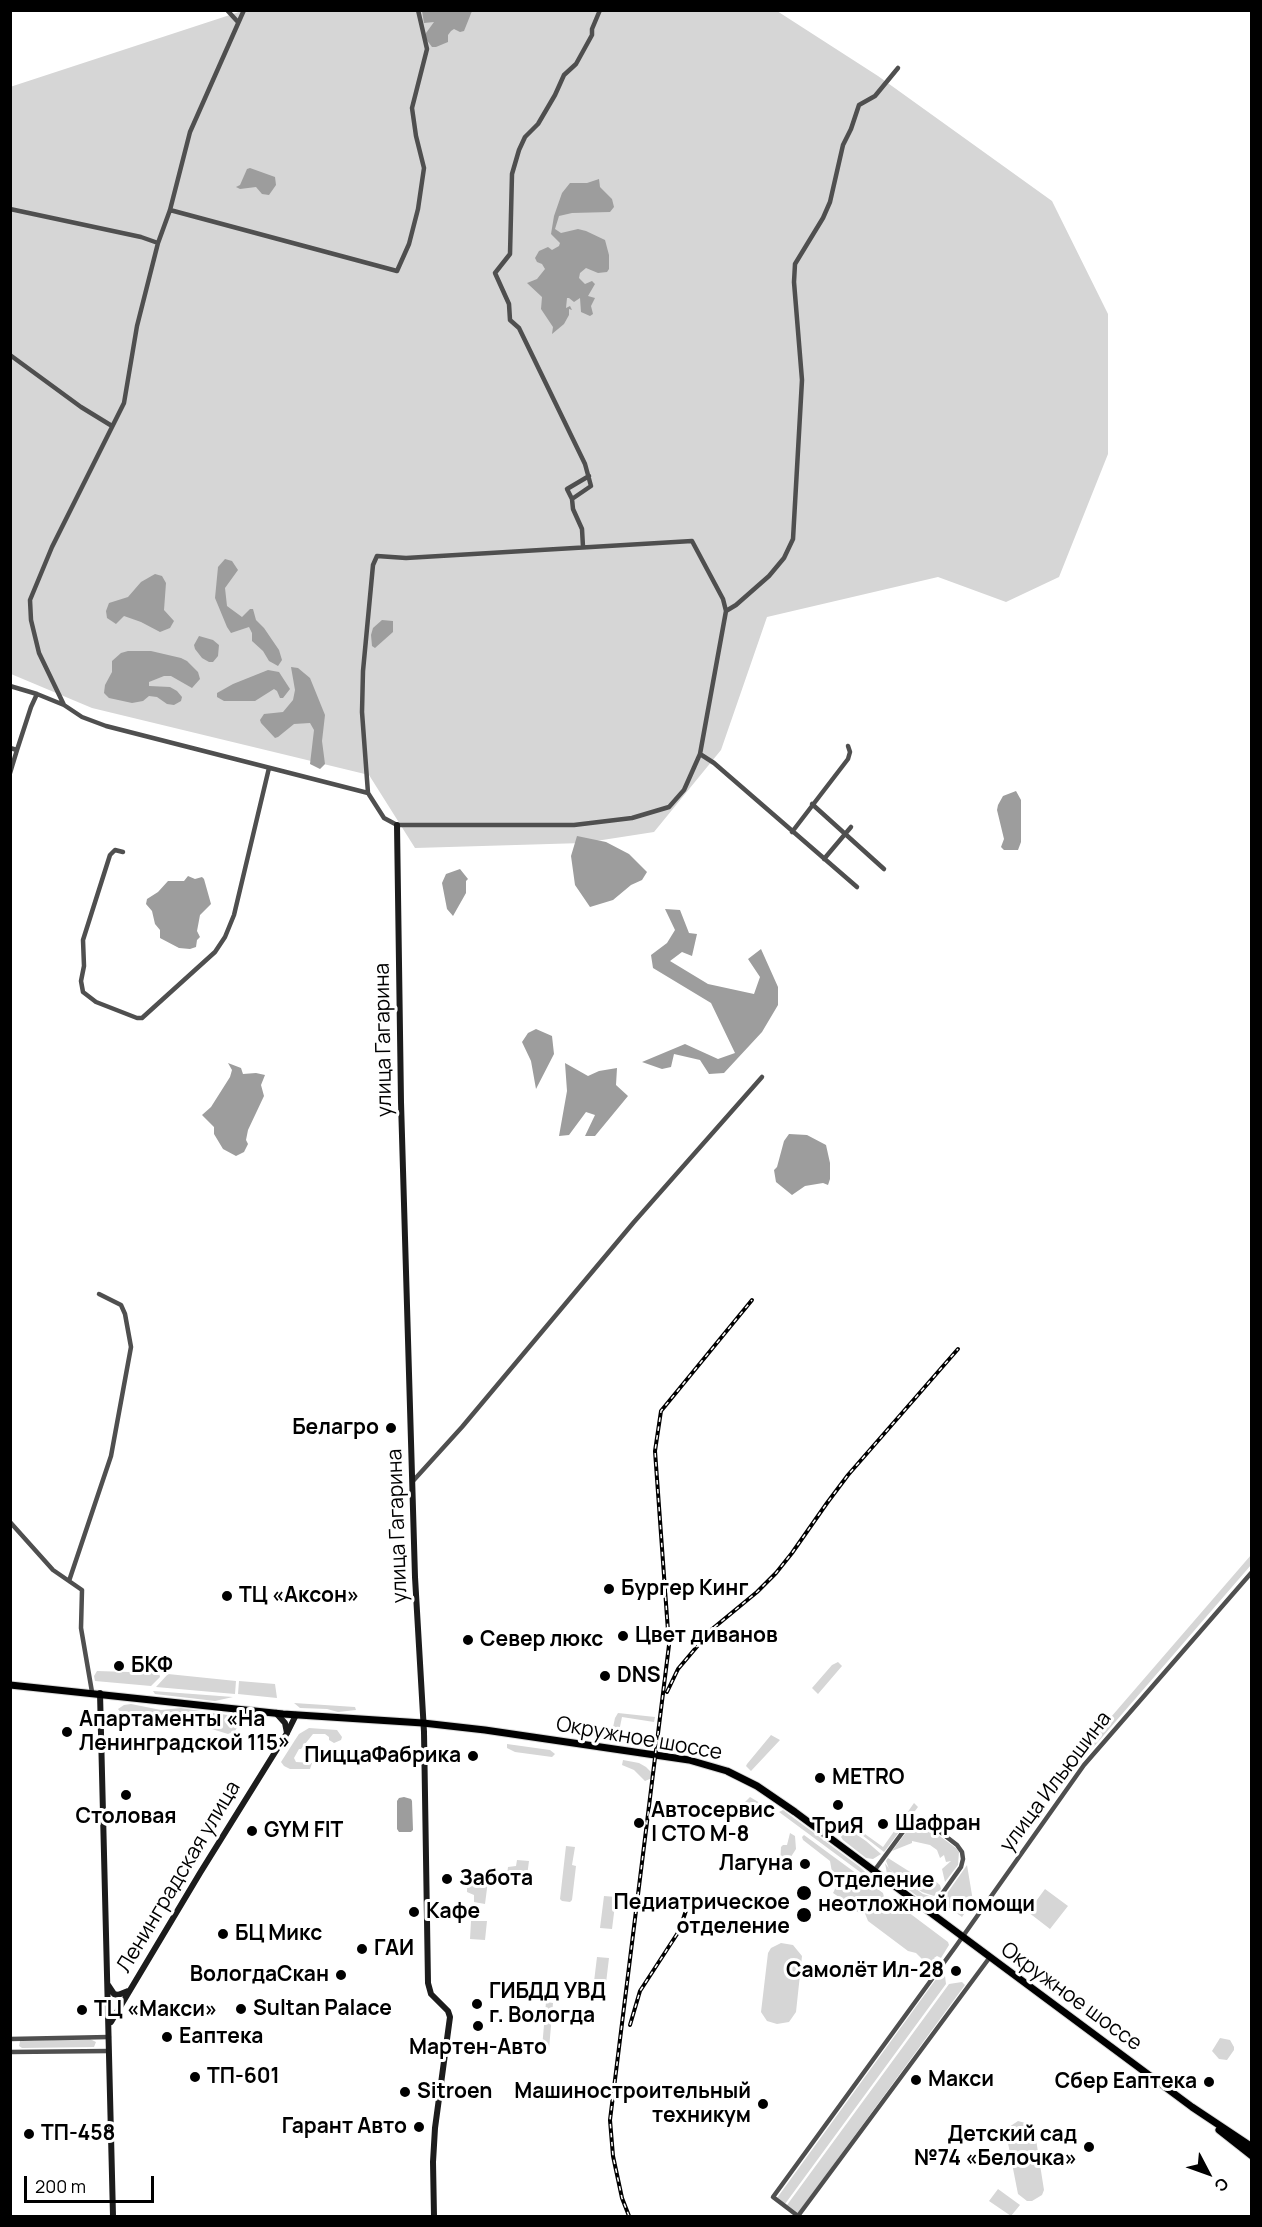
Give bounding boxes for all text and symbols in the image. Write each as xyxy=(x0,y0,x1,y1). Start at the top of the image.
street label: улица Гагарина xyxy=(370,963,398,1117)
place label: Белагро xyxy=(292,1415,379,1441)
marker: Белагро xyxy=(384,1421,398,1435)
street label: улица Гагарина xyxy=(383,1448,413,1604)
place label: Бургер Кинг xyxy=(621,1576,748,1602)
marker: Бургер Кинг xyxy=(602,1582,616,1596)
place label: ТЦ «Аксон» xyxy=(239,1583,359,1609)
marker: ТЦ «Аксон» xyxy=(220,1589,234,1603)
place label: Цвет диванов xyxy=(635,1623,778,1649)
place label: Север люкс xyxy=(480,1627,603,1653)
marker: Цвет диванов xyxy=(616,1629,630,1643)
marker: Север люкс xyxy=(461,1633,475,1647)
place label: БКФ xyxy=(131,1653,173,1679)
marker: БКФ xyxy=(112,1659,126,1673)
place label: DNS xyxy=(617,1663,661,1689)
marker: DNS xyxy=(598,1669,612,1683)
place label: Апартаменты «На Ленинградской 115» xyxy=(79,1707,290,1757)
street label: улица Ильюшина xyxy=(995,1707,1117,1857)
street label: Окружное шоссе xyxy=(554,1712,724,1766)
marker: Апартаменты «На Ленинградской 115» xyxy=(60,1725,74,1739)
place label: ПиццаФабрика xyxy=(304,1743,461,1769)
marker: ПиццаФабрика xyxy=(466,1749,480,1763)
place label: METRO xyxy=(832,1765,905,1791)
marker: METRO xyxy=(813,1771,827,1785)
street label: Ленинградская улица xyxy=(112,1777,246,1977)
marker: Столовая xyxy=(119,1788,133,1802)
place label: Автосервис | СТО М-8 xyxy=(651,1798,775,1848)
marker: ТриЯ xyxy=(831,1798,845,1812)
place label: Столовая xyxy=(75,1804,177,1830)
place label: Шафран xyxy=(895,1811,981,1837)
place label: ТриЯ xyxy=(812,1814,864,1840)
marker: Автосервис | СТО М-8 xyxy=(632,1816,646,1830)
marker: Шафран xyxy=(876,1817,890,1831)
place label: GYM FIT xyxy=(264,1818,343,1844)
marker: GYM FIT xyxy=(245,1824,259,1838)
place label: Лагуна xyxy=(719,1851,793,1877)
marker: Лагуна xyxy=(798,1857,812,1871)
place label: Забота xyxy=(459,1866,533,1892)
place label: Отделение неотложной помощи xyxy=(818,1868,1035,1918)
marker: Забота xyxy=(440,1872,454,1886)
marker: Отделение неотложной помощи xyxy=(795,1884,813,1902)
place label: Педиатрическое отделение xyxy=(614,1890,790,1940)
place label: Кафе xyxy=(426,1899,480,1925)
marker: Кафе xyxy=(407,1905,421,1919)
marker: Педиатрическое отделение xyxy=(795,1906,813,1924)
place label: БЦ Микс xyxy=(235,1921,322,1947)
marker: БЦ Микс xyxy=(216,1927,230,1941)
place label: ГАИ xyxy=(374,1936,414,1962)
street label: Окружное шоссе xyxy=(996,1937,1146,2057)
marker: ГАИ xyxy=(355,1942,369,1956)
place label: Самолёт Ил-28 xyxy=(786,1958,944,1984)
place label: ВологдаСкан xyxy=(190,1962,329,1988)
marker: Самолёт Ил-28 xyxy=(949,1964,963,1978)
marker: ВологдаСкан xyxy=(334,1968,348,1982)
place label: ГИБДД УВД г. Вологда xyxy=(489,1979,606,2029)
place label: Sultan Palace xyxy=(253,1996,392,2022)
place label: ТЦ «Макси» xyxy=(94,1997,217,2023)
marker: ГИБДД УВД г. Вологда xyxy=(470,1997,484,2011)
marker: Sultan Palace xyxy=(234,2002,248,2016)
marker: ТЦ «Макси» xyxy=(75,2003,89,2017)
marker: Мартен-Авто xyxy=(471,2019,485,2033)
place label: Еаптека xyxy=(179,2024,263,2050)
marker: Еаптека xyxy=(160,2030,174,2044)
place label: Мартен-Авто xyxy=(409,2035,547,2061)
place label: ТП-601 xyxy=(207,2064,280,2090)
place label: Макси xyxy=(928,2067,994,2093)
place label: Сбер Еаптека xyxy=(1055,2069,1197,2095)
marker: ТП-601 xyxy=(188,2070,202,2084)
marker: Макси xyxy=(909,2073,923,2087)
marker: Сбер Еаптека xyxy=(1202,2075,1216,2089)
place label: Sitroen xyxy=(417,2079,492,2105)
place label: Машиностроительный техникум xyxy=(514,2079,751,2129)
marker: Sitroen xyxy=(398,2085,412,2099)
marker: Машиностроительный техникум xyxy=(756,2097,770,2111)
place label: Гарант Авто xyxy=(282,2114,407,2140)
marker: Гарант Авто xyxy=(412,2120,426,2134)
place label: ТП-458 xyxy=(41,2121,115,2147)
place label: Детский сад №74 «Белочка» xyxy=(914,2122,1077,2172)
marker: ТП-458 xyxy=(22,2127,36,2141)
marker: Детский сад №74 «Белочка» xyxy=(1082,2140,1096,2154)
north arrow xyxy=(1178,2143,1238,2203)
scale bar xyxy=(27,2164,158,2202)
text: С xyxy=(1209,2173,1234,2196)
text: 200 m xyxy=(35,2174,86,2198)

